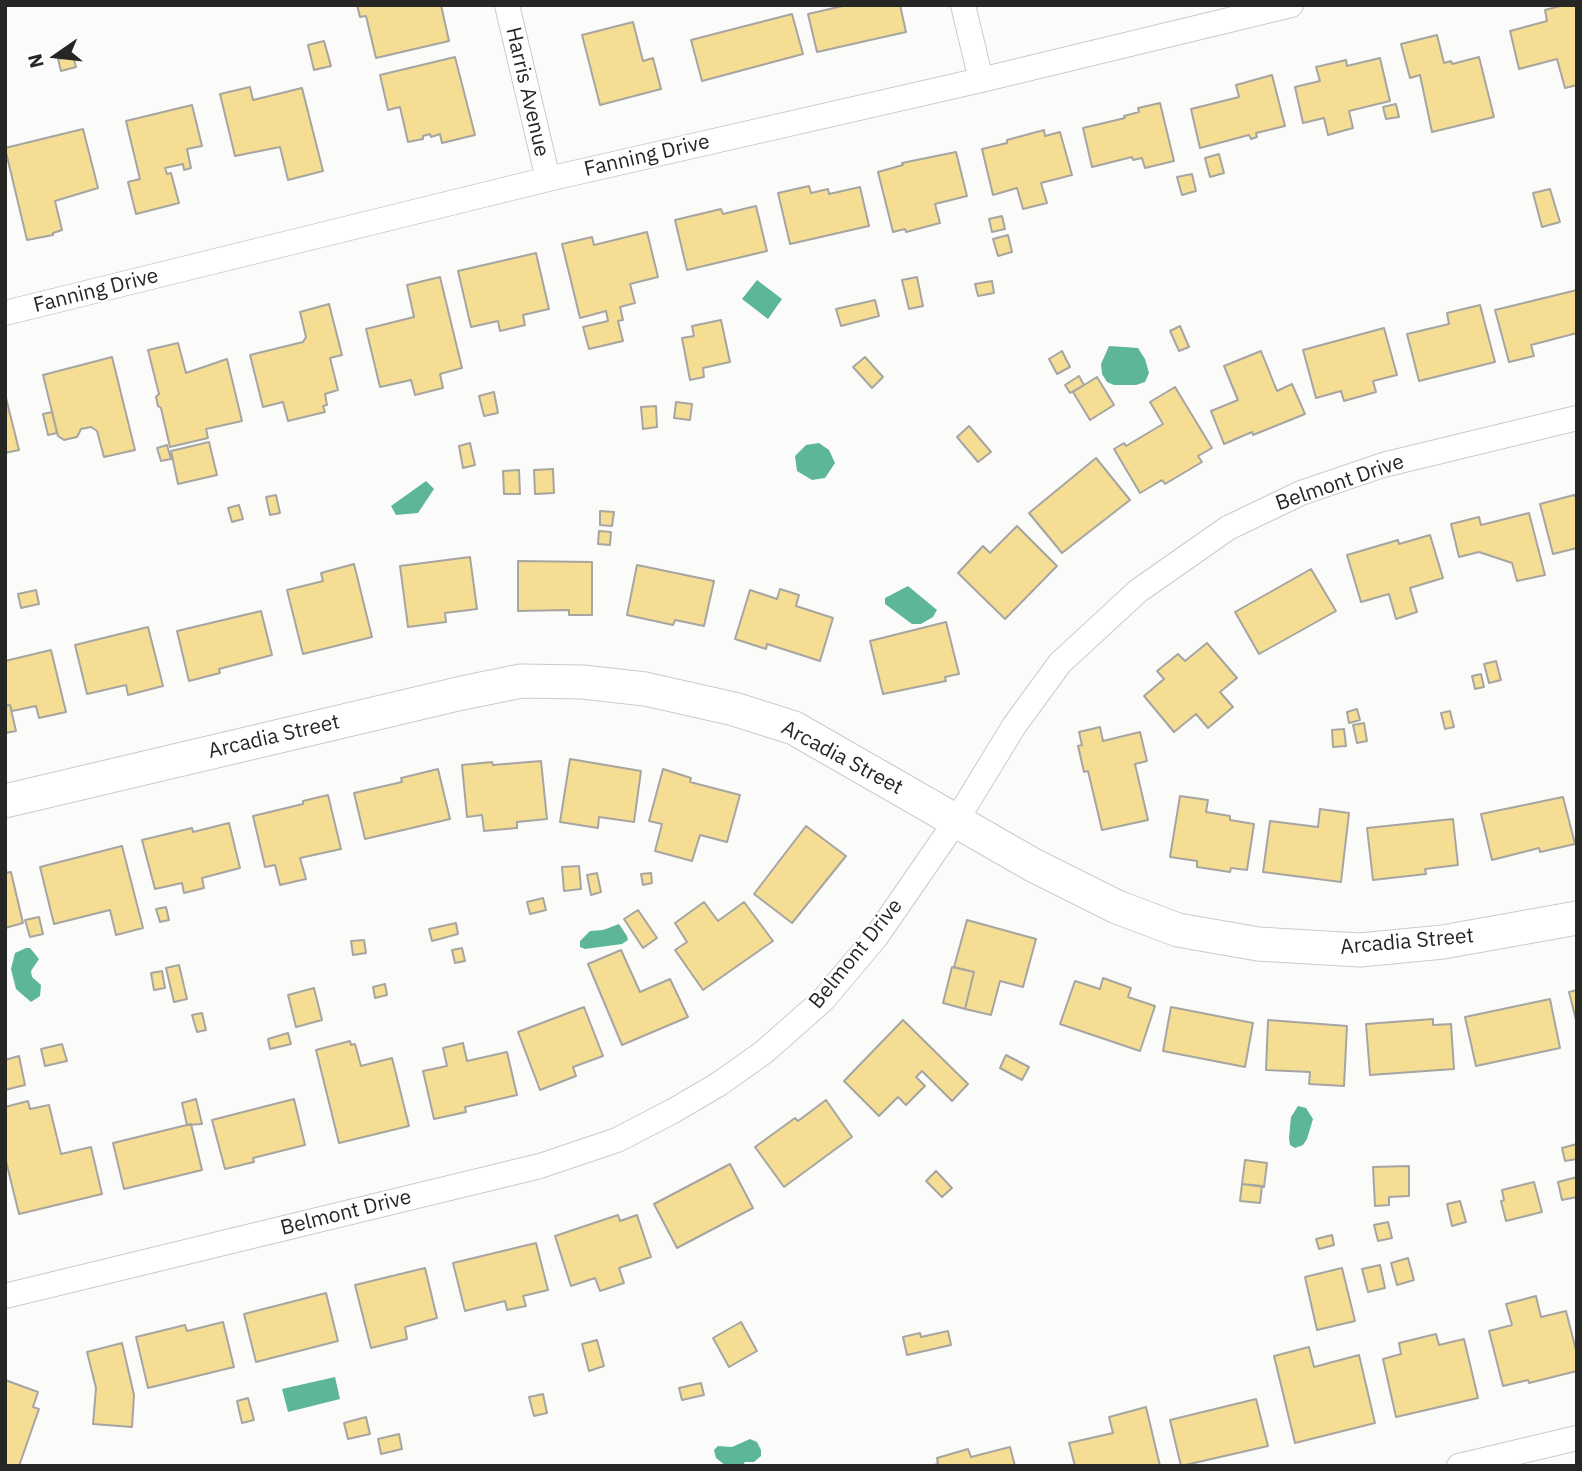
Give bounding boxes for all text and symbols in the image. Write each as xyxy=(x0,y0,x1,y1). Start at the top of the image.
north arrow xyxy=(21,21,91,91)
street label: Harris Avenue xyxy=(500,25,554,159)
text: N xyxy=(22,52,49,71)
street label: Fanning Drive xyxy=(582,129,712,183)
street label: Fanning Drive xyxy=(31,263,161,319)
street label: Belmont Drive xyxy=(1273,449,1407,517)
street label: Arcadia Street xyxy=(206,710,342,764)
street label: Arcadia Street xyxy=(777,715,907,801)
street label: Belmont Drive xyxy=(804,894,908,1014)
street label: Arcadia Street xyxy=(1339,924,1475,960)
street label: Belmont Drive xyxy=(278,1185,414,1241)

